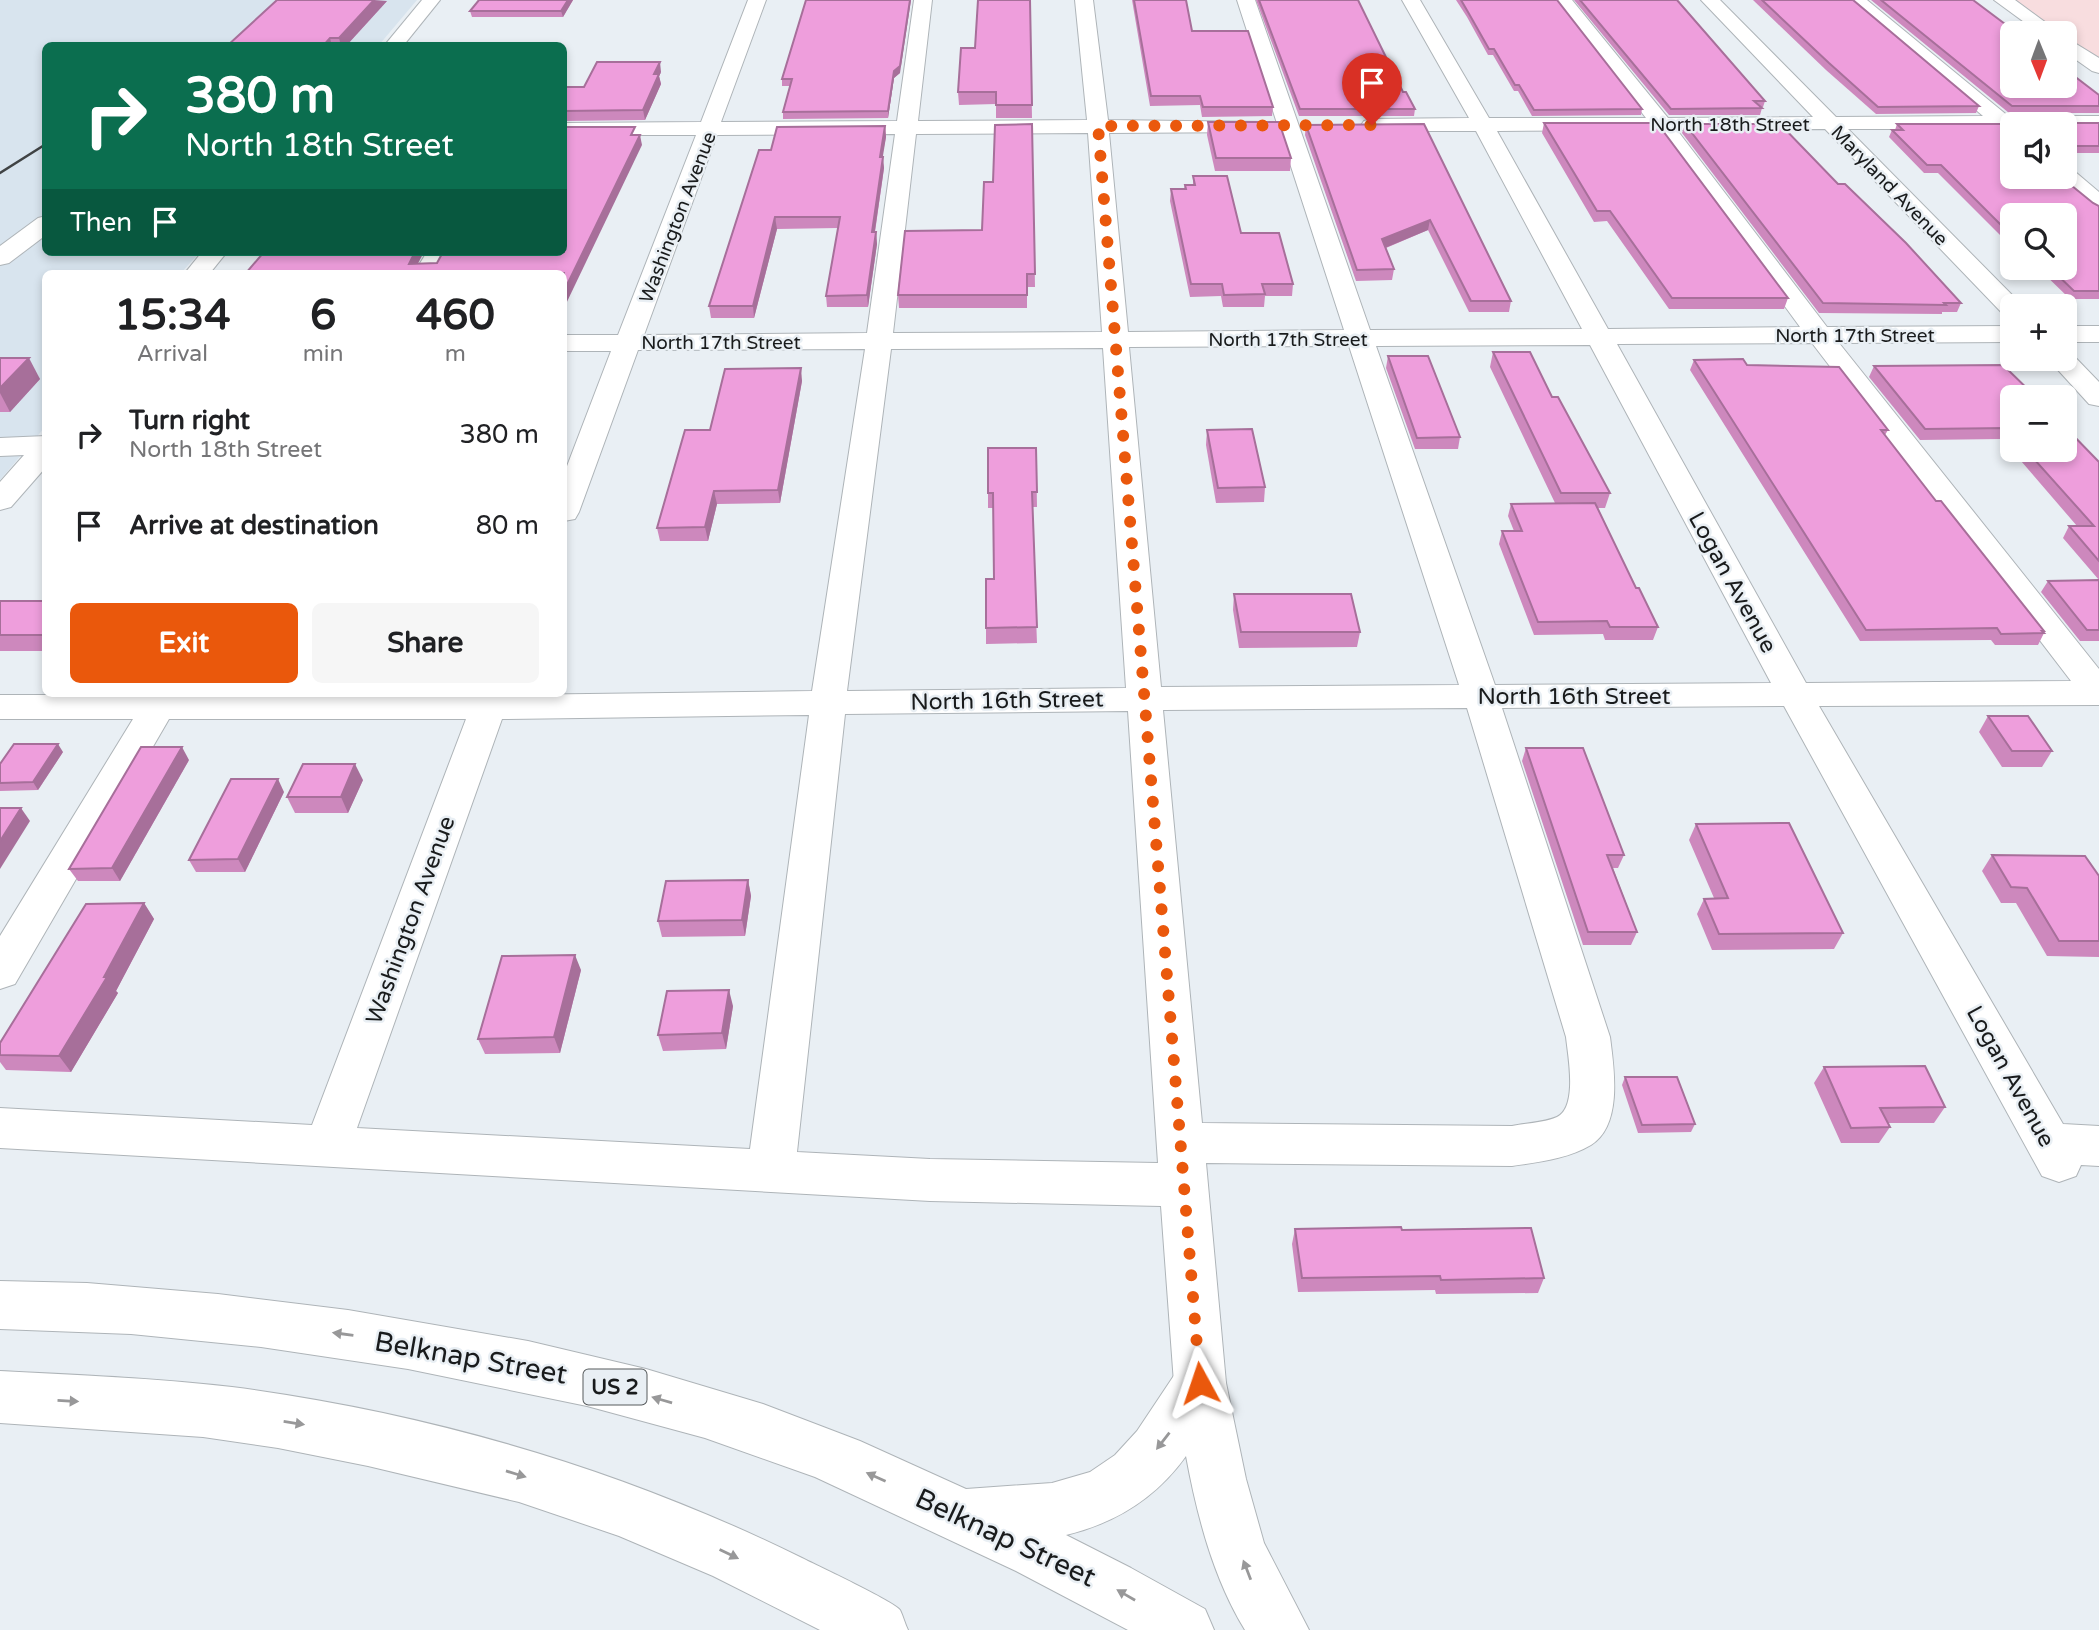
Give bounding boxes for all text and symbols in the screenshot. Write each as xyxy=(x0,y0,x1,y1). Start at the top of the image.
north arrow xyxy=(2000,21,2077,98)
map controls xyxy=(2000,21,2077,462)
pin xyxy=(1342,53,1402,125)
icon: arrive xyxy=(1353,64,1391,102)
text: 380 m xyxy=(185,67,335,126)
icon: right xyxy=(70,70,161,161)
button: sound xyxy=(2000,112,2077,189)
street label: North 18th Street xyxy=(1650,114,1810,136)
street label: Maryland Avenue xyxy=(1826,121,1952,250)
text: North 18th Street xyxy=(185,127,454,165)
street label: Washington Avenue xyxy=(635,129,721,306)
icon: arrive xyxy=(146,203,184,241)
button: search xyxy=(2000,203,2077,280)
text: Then xyxy=(70,207,132,238)
text: 15:34 xyxy=(114,290,231,341)
text: 6 xyxy=(310,290,336,341)
text: 460 xyxy=(416,290,495,341)
button: + xyxy=(2000,294,2077,371)
street label: North 17th Street xyxy=(1775,325,1935,347)
street label: North 17th Street xyxy=(1208,329,1368,351)
street label: North 17th Street xyxy=(641,332,801,354)
text: Arrival xyxy=(137,340,208,368)
text: min xyxy=(303,340,344,368)
text: m xyxy=(445,340,466,368)
button: − xyxy=(2000,385,2077,462)
text: Turn right xyxy=(129,405,250,436)
icon: right xyxy=(70,416,108,454)
text: 380 m xyxy=(459,419,539,450)
text: North 18th Street xyxy=(129,436,322,464)
icon: arrive xyxy=(70,507,108,545)
street label: Logan Avenue xyxy=(1682,507,1782,658)
text: Arrive at destination xyxy=(129,510,379,541)
text: 80 m xyxy=(476,510,539,541)
button: Exit xyxy=(70,603,298,683)
button: Share xyxy=(312,603,539,683)
street label: North 16th Street xyxy=(1477,683,1671,711)
street label: North 16th Street xyxy=(910,685,1104,717)
street label: Washington Avenue xyxy=(360,812,462,1028)
street label: Logan Avenue xyxy=(1960,1001,2060,1152)
street label: Belknap Street xyxy=(372,1324,570,1392)
one-way arrow xyxy=(332,1329,354,1340)
position arrow xyxy=(1163,1346,1237,1420)
road number: US 2 xyxy=(584,1370,646,1404)
one-way arrow xyxy=(57,1395,79,1406)
one-way arrow xyxy=(651,1395,672,1405)
one-way arrow xyxy=(283,1418,305,1429)
one-way arrow xyxy=(1156,1431,1171,1449)
one-way arrow xyxy=(506,1469,527,1479)
one-way arrow xyxy=(866,1471,886,1483)
street label: Belknap Street xyxy=(910,1481,1101,1595)
one-way arrow xyxy=(719,1548,739,1559)
one-way arrow xyxy=(1241,1559,1252,1580)
one-way arrow xyxy=(1116,1589,1135,1601)

